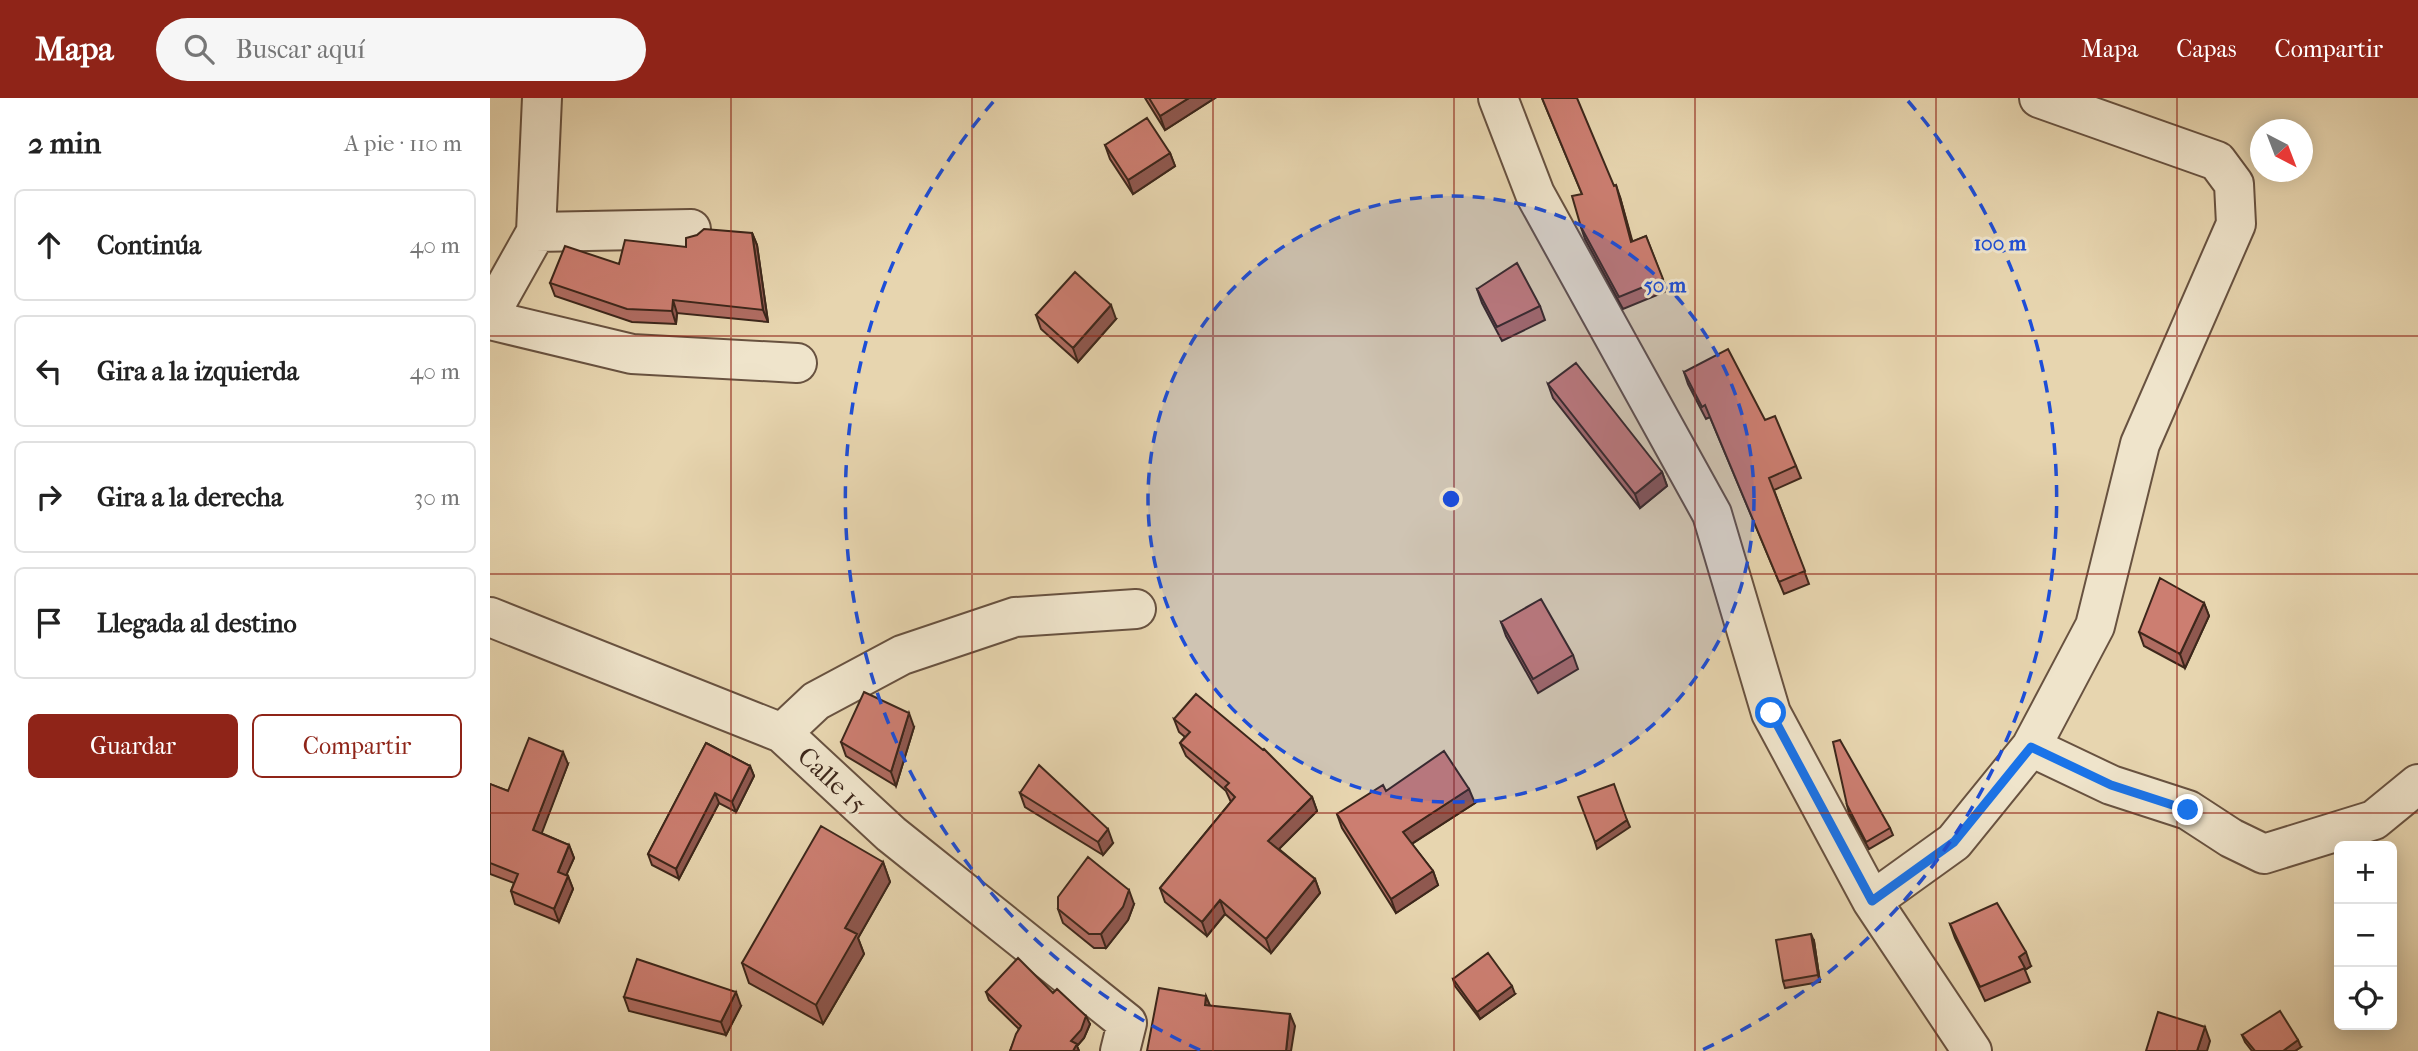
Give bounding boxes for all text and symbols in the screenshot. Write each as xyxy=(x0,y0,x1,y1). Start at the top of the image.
search box xyxy=(156,18,646,81)
text: Mapa xyxy=(35,30,114,69)
icon: search xyxy=(180,30,218,68)
text: Buscar aquí xyxy=(236,34,365,65)
text: Mapa xyxy=(2081,35,2138,63)
text: Capas xyxy=(2176,35,2237,63)
text: Compartir xyxy=(2275,35,2383,63)
north arrow xyxy=(2250,119,2313,182)
text: 2 min xyxy=(28,126,101,161)
text: A pie · 110 m xyxy=(344,130,462,157)
icon: ahead xyxy=(30,226,68,264)
text: Continúa xyxy=(97,230,201,261)
text: 100 m xyxy=(1974,231,2027,255)
text: 40 m xyxy=(410,232,460,259)
text: 50 m xyxy=(1644,273,1687,297)
icon: left xyxy=(30,352,68,390)
text: Gira a la izquierda xyxy=(97,356,299,387)
text: 40 m xyxy=(410,358,460,385)
icon: right xyxy=(30,478,68,516)
text: Gira a la derecha xyxy=(97,482,283,513)
text: 30 m xyxy=(414,484,460,511)
centre of rings xyxy=(1439,487,1463,511)
icon: arrive xyxy=(30,604,68,642)
text: Llegada al destino xyxy=(97,608,297,639)
route start xyxy=(1755,697,1786,728)
button: Guardar xyxy=(28,714,238,778)
button: Compartir xyxy=(252,714,462,778)
street label: Calle 15 xyxy=(791,741,873,819)
route end xyxy=(2172,794,2203,825)
map controls xyxy=(2334,841,2397,1030)
button: + xyxy=(2334,841,2397,904)
button: − xyxy=(2334,904,2397,967)
button: locate xyxy=(2334,967,2397,1030)

